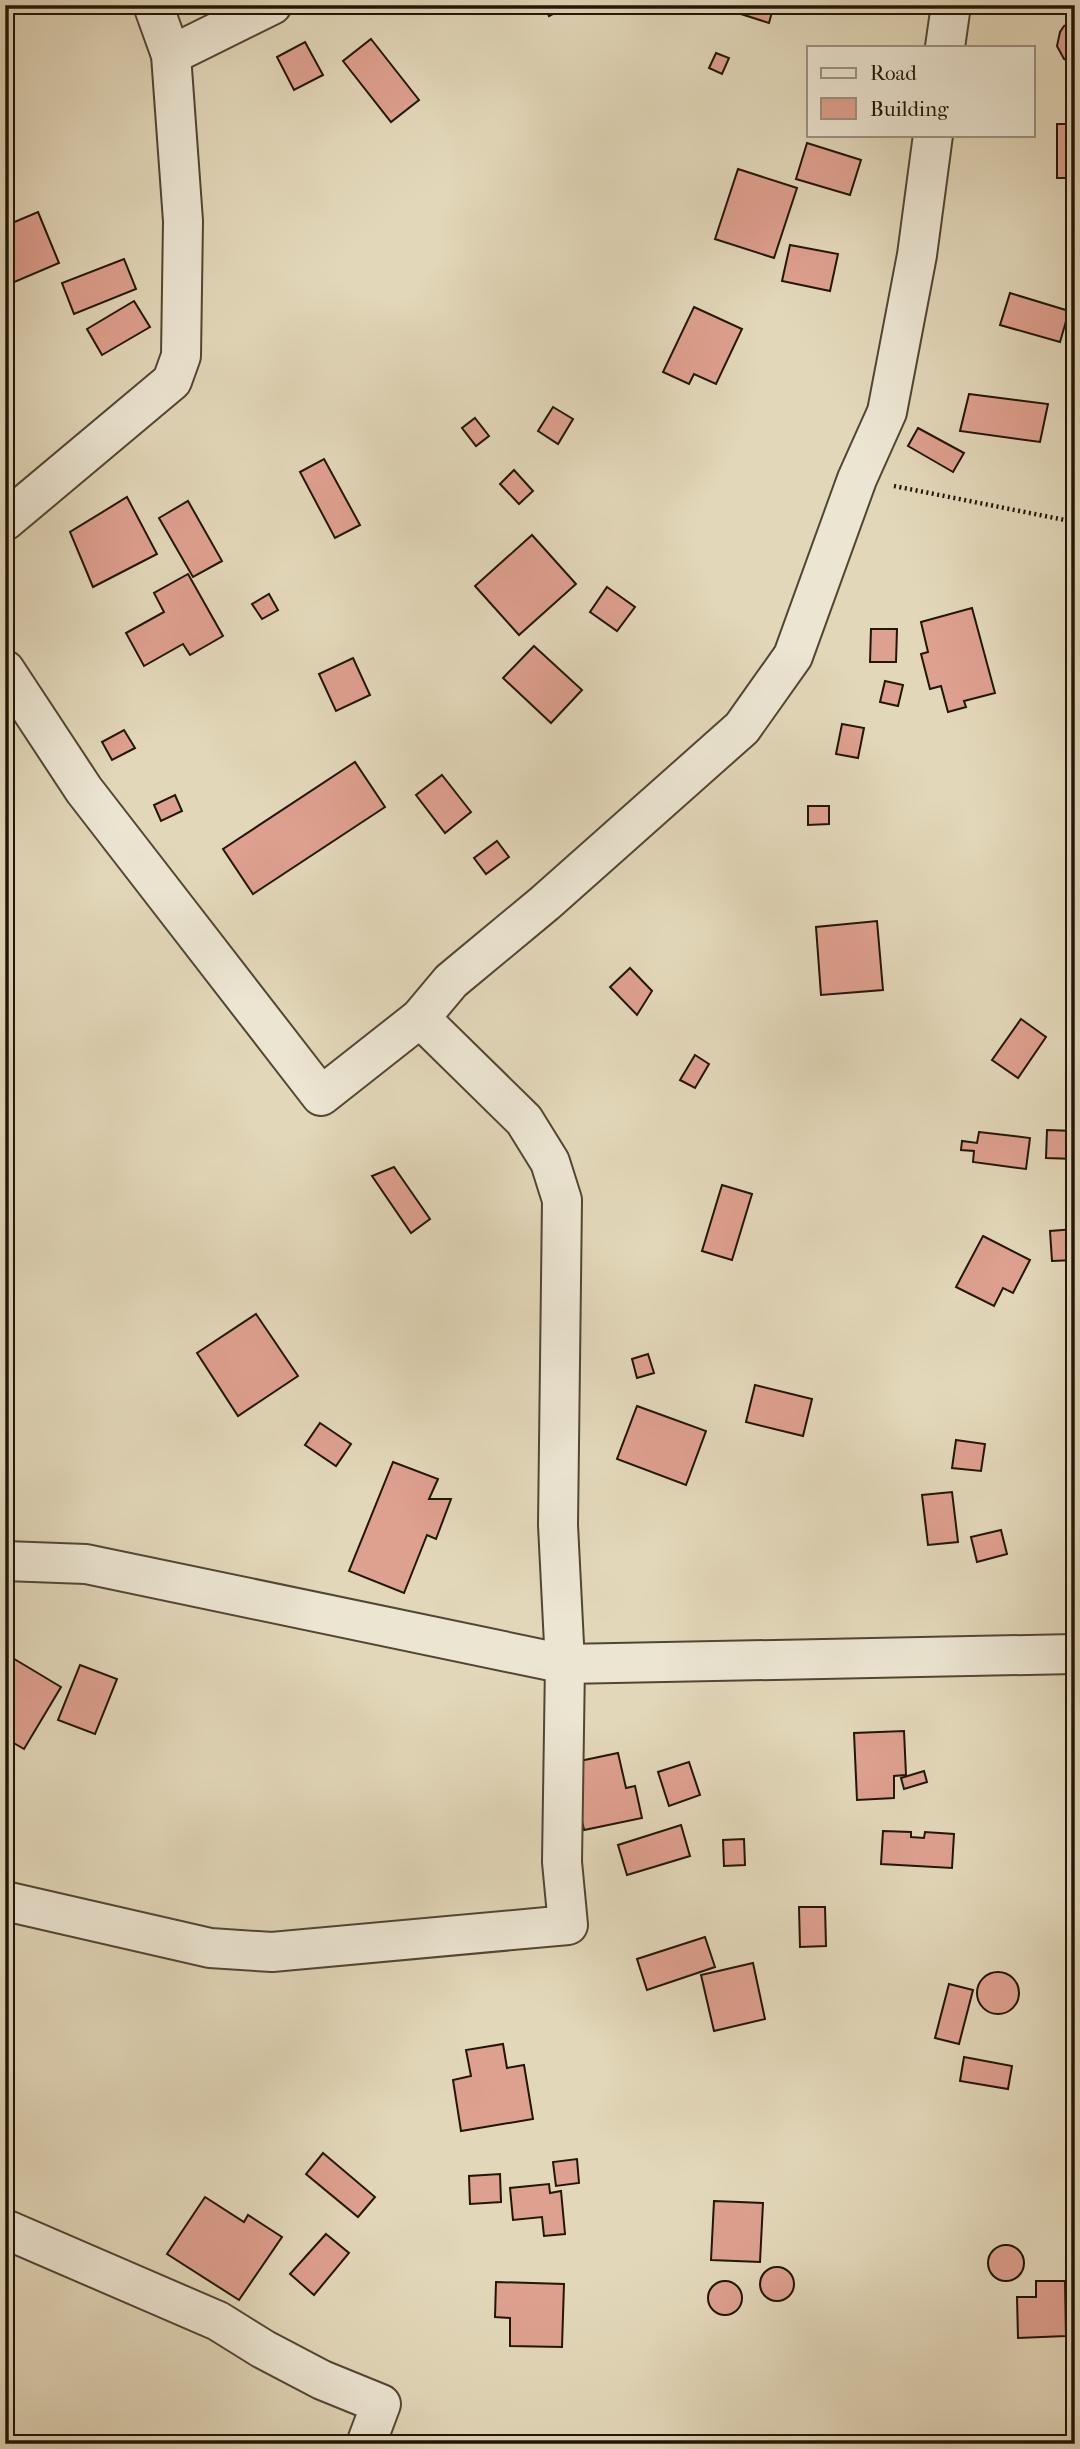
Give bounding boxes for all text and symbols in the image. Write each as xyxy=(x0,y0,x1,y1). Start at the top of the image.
legend xyxy=(807,46,1034,136)
text: Road xyxy=(870,61,917,85)
text: Building xyxy=(870,97,949,121)

